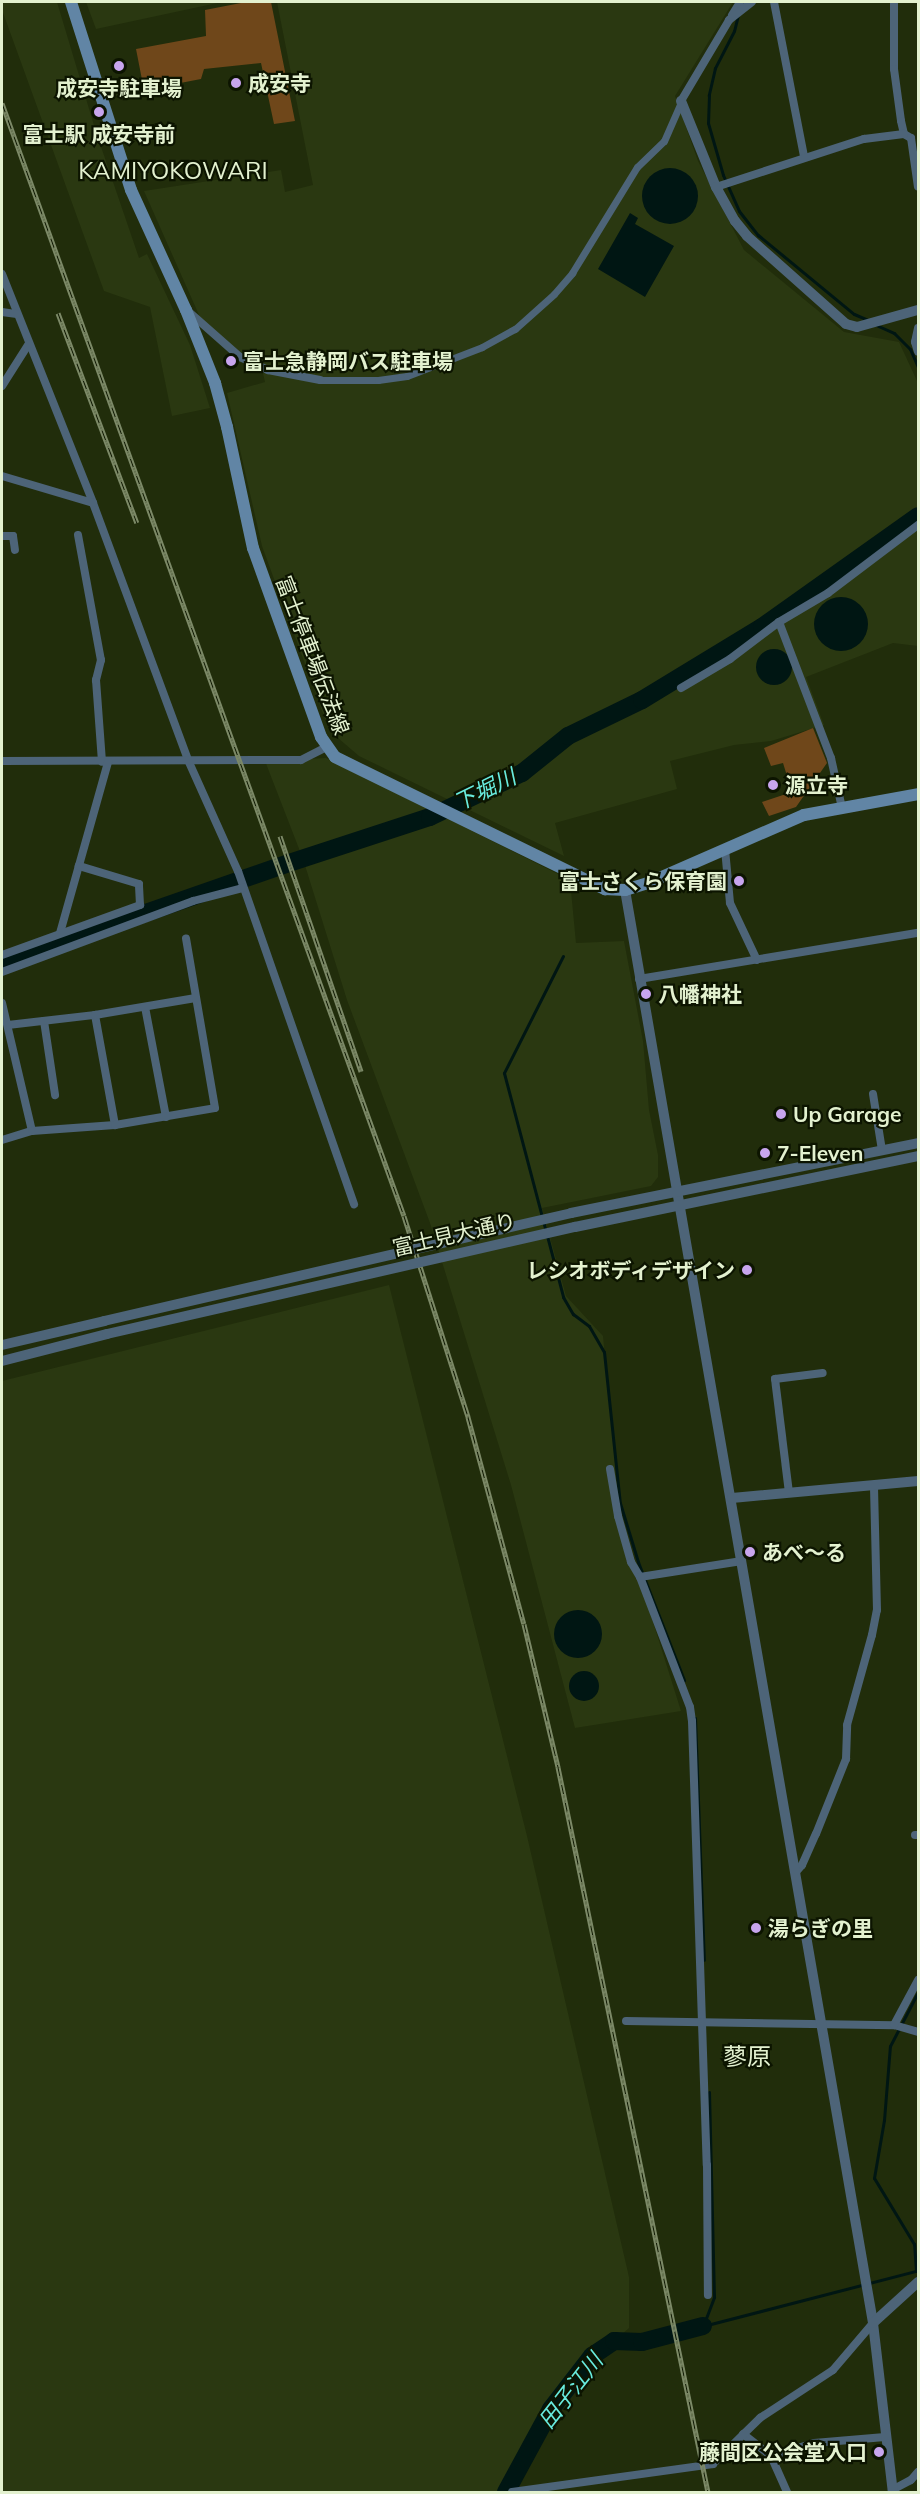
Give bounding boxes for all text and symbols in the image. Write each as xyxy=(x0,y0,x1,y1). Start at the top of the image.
marker: 成安寺駐車場 xyxy=(112,59,126,73)
place label: 成安寺 xyxy=(248,70,311,96)
place label: 成安寺駐車場 xyxy=(56,75,182,101)
marker: 成安寺 xyxy=(229,76,243,90)
marker: 富士駅 成安寺前 xyxy=(92,105,106,119)
place label: 富士駅 成安寺前 xyxy=(23,121,175,147)
district label: KAMIYOKOWARI xyxy=(69,157,277,185)
place label: 富士急静岡バス駐車場 xyxy=(243,348,453,374)
marker: 富士急静岡バス駐車場 xyxy=(224,354,238,368)
street label: 富士停車場伝法線 xyxy=(271,572,355,738)
water label: 下堀川 xyxy=(450,764,520,816)
place label: 源立寺 xyxy=(785,772,848,798)
marker: 源立寺 xyxy=(766,778,780,792)
place label: 富士さくら保育園 xyxy=(559,868,727,894)
marker: 富士さくら保育園 xyxy=(732,874,746,888)
place label: 八幡神社 xyxy=(658,981,742,1007)
marker: 八幡神社 xyxy=(639,987,653,1001)
place label: Up Garage xyxy=(793,1101,902,1127)
marker: Up Garage xyxy=(774,1107,788,1121)
place label: 7-Eleven xyxy=(777,1140,863,1166)
marker: 7-Eleven xyxy=(758,1146,772,1160)
street label: 富士見大通り xyxy=(390,1208,518,1260)
place label: レシオボディデザイン xyxy=(525,1257,735,1283)
marker: レシオボディデザイン xyxy=(740,1263,754,1277)
place label: あべ〜る xyxy=(762,1539,846,1565)
marker: あべ〜る xyxy=(743,1545,757,1559)
place label: 湯らぎの里 xyxy=(768,1915,873,1941)
marker: 湯らぎの里 xyxy=(749,1921,763,1935)
district label: 蓼原 xyxy=(723,2043,771,2071)
water label: 田子江川 xyxy=(534,2348,608,2434)
place label: 藤間区公会堂入口 xyxy=(699,2439,867,2465)
marker: 藤間区公会堂入口 xyxy=(872,2445,886,2459)

